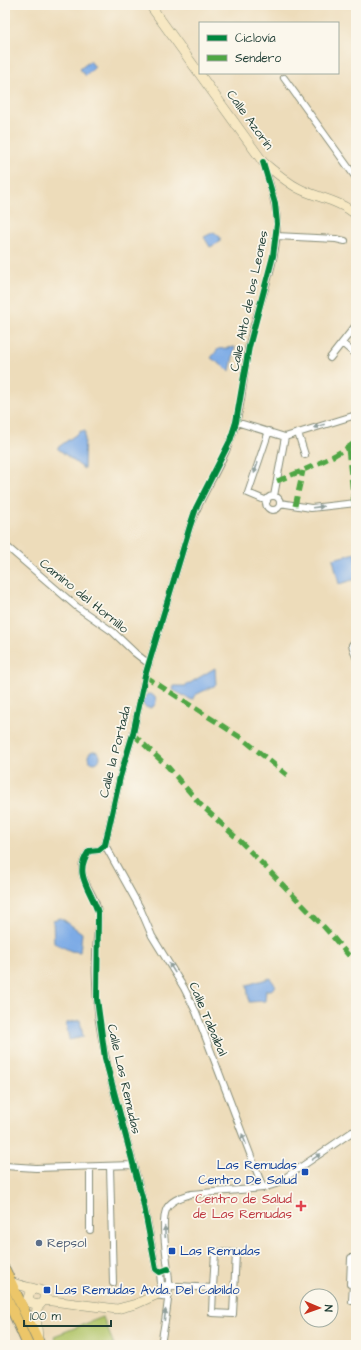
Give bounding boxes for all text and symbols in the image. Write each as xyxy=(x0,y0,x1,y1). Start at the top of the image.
legend xyxy=(199,22,339,74)
text: Ciclovía xyxy=(235,30,276,47)
text: Sendero xyxy=(235,50,281,67)
street label: Calle Azorín xyxy=(222,86,278,154)
street label: Calle Alto de los Leones xyxy=(225,228,273,373)
one-way arrow xyxy=(312,423,324,429)
one-way arrow xyxy=(253,463,259,475)
one-way arrow xyxy=(312,504,324,511)
street label: Camino del Hornillo xyxy=(36,554,133,638)
street label: Calle la Portada xyxy=(95,704,135,800)
one-way arrow xyxy=(168,962,175,974)
street label: Calle Tabaibal xyxy=(184,979,232,1059)
street label: Calle Las Remudas xyxy=(103,1022,146,1136)
one-way arrow xyxy=(240,1132,246,1144)
one-way arrow xyxy=(310,1153,321,1161)
place label: Las Remudas Centro De Salud xyxy=(198,1156,297,1189)
marker: Las Remudas Centro De Salud xyxy=(300,1167,310,1177)
place label: Centro de Salud de Las Remudas xyxy=(193,1190,292,1223)
marker: Centro de Salud de Las Remudas xyxy=(295,1200,307,1212)
one-way arrow xyxy=(162,1226,169,1238)
place label: Repsol xyxy=(47,1234,86,1252)
marker: Repsol xyxy=(34,1238,44,1248)
place label: Las Remudas xyxy=(180,1242,261,1260)
marker: Las Remudas xyxy=(167,1246,177,1256)
place label: Las Remudas Avda. Del Cabildo xyxy=(55,1281,240,1299)
marker: Las Remudas Avda. Del Cabildo xyxy=(42,1285,52,1295)
north arrow xyxy=(299,1288,339,1328)
scale bar xyxy=(24,1302,111,1328)
text: N xyxy=(321,1305,336,1312)
text: 100 m xyxy=(30,1308,61,1325)
one-way arrow xyxy=(162,1309,168,1321)

